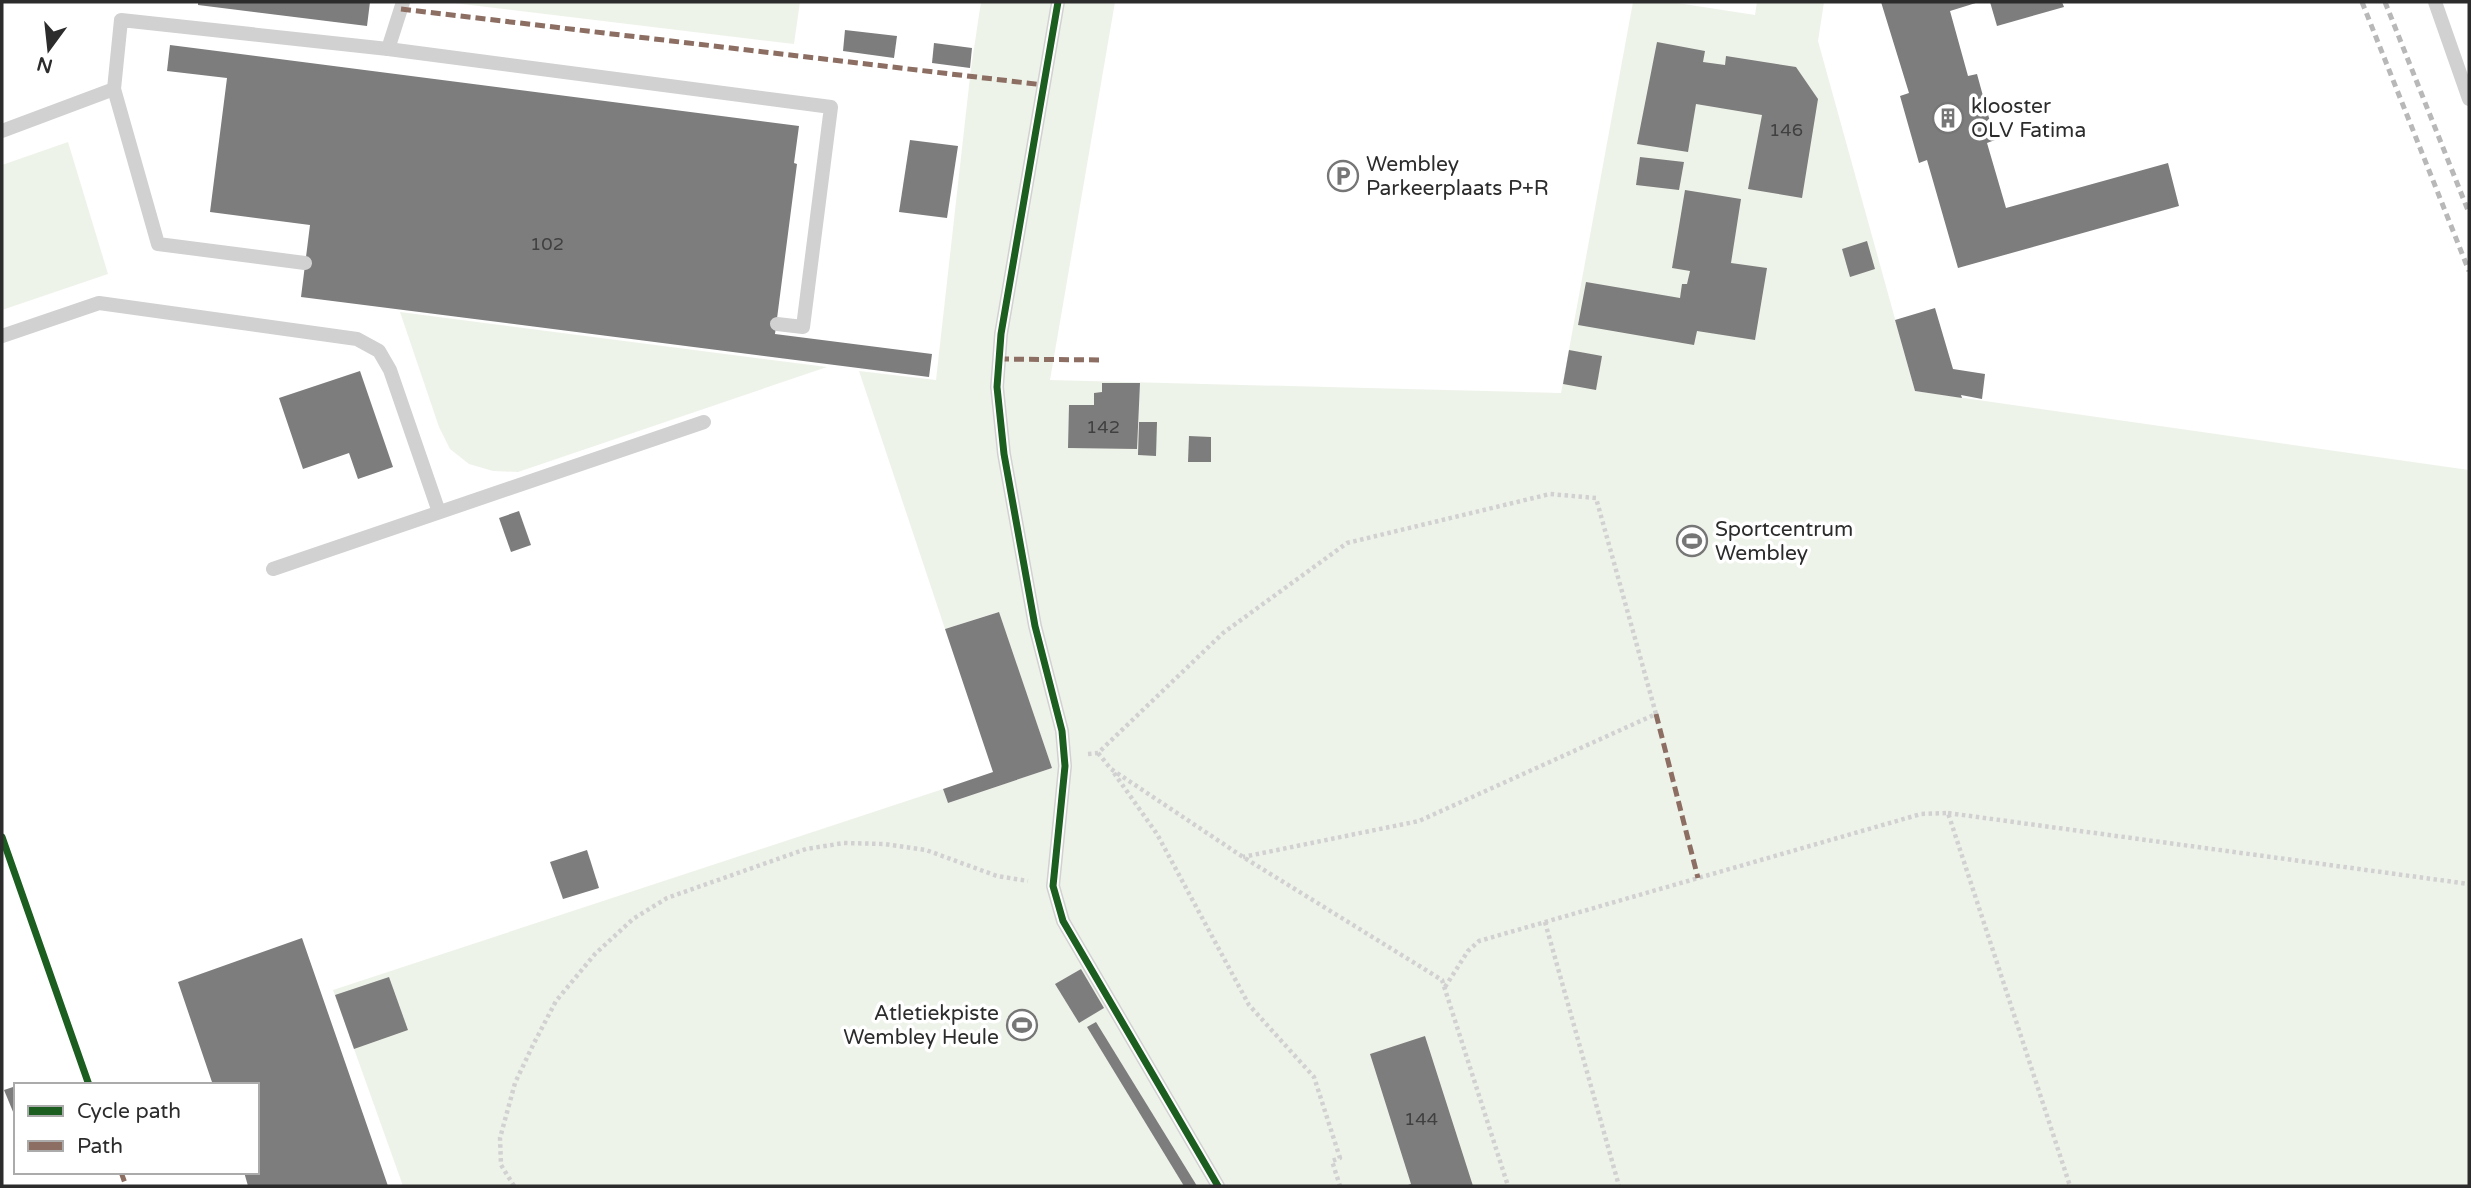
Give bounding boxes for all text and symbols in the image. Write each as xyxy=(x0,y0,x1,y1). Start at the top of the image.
north arrow xyxy=(14,14,84,84)
text: N xyxy=(35,52,55,77)
place label: klooster OLV Fatima xyxy=(1971,94,2086,143)
building icon: klooster OLV Fatima xyxy=(1931,101,1965,135)
house number: 146 xyxy=(1769,119,1803,141)
place label: Wembley Parkeerplaats P+R xyxy=(1366,152,1549,201)
parking icon: Wembley Parkeerplaats P+R xyxy=(1326,159,1360,193)
house number: 102 xyxy=(530,233,564,255)
house number: 142 xyxy=(1086,416,1120,438)
place label: Sportcentrum Wembley xyxy=(1715,517,1853,566)
sports icon: Sportcentrum Wembley xyxy=(1675,524,1709,558)
place label: Atletiekpiste Wembley Heule xyxy=(843,1001,999,1050)
sports icon: Atletiekpiste Wembley Heule xyxy=(1005,1008,1039,1042)
legend xyxy=(14,1083,259,1174)
text: Cycle path xyxy=(77,1099,181,1124)
house number: 144 xyxy=(1404,1108,1438,1130)
text: Path xyxy=(77,1134,123,1159)

